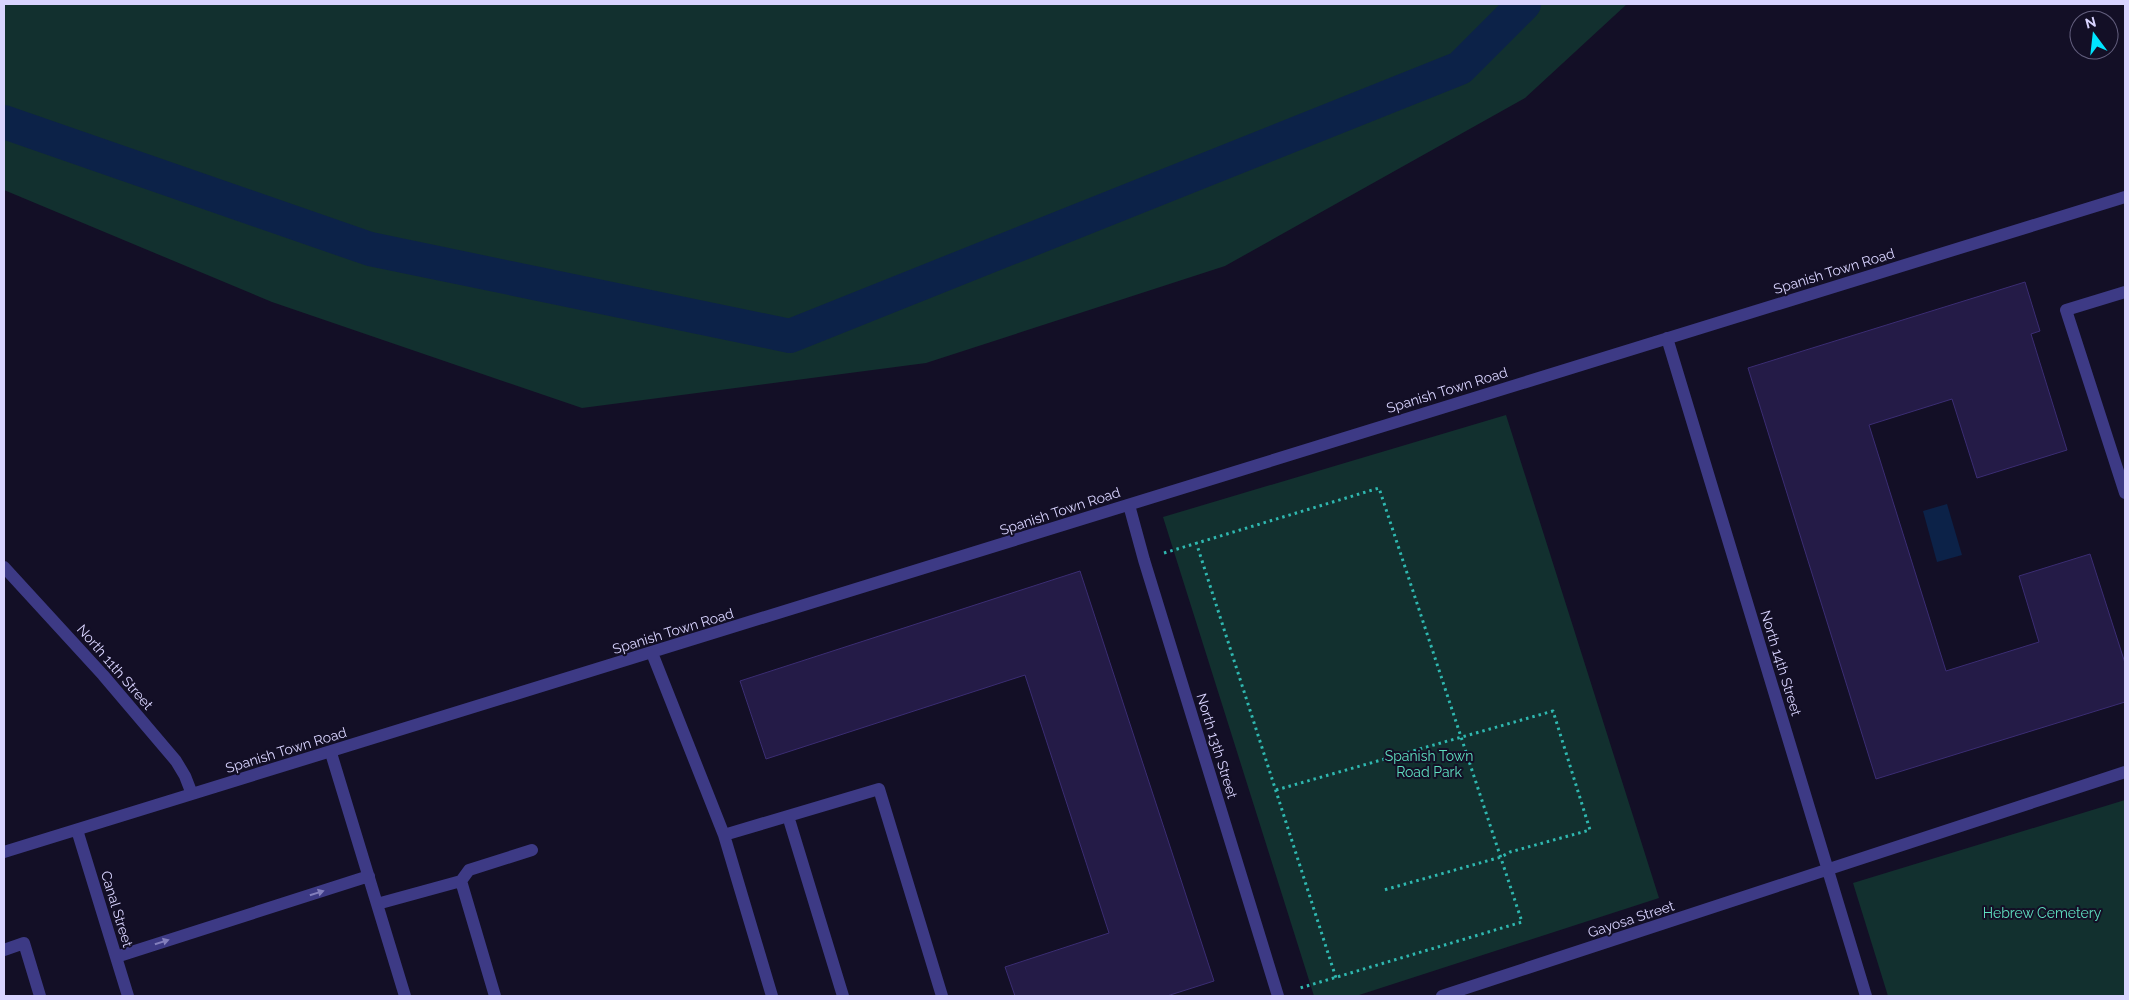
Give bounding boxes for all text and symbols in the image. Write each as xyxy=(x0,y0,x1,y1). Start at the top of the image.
north arrow xyxy=(2069,10,2119,60)
text: N xyxy=(2083,13,2098,32)
street label: Spanish Town Road xyxy=(1772,245,1896,297)
street label: Spanish Town Road xyxy=(1385,364,1509,416)
street label: Spanish Town Road xyxy=(998,484,1122,538)
street label: Spanish Town Road xyxy=(611,605,735,657)
street label: North 14th Street xyxy=(1757,608,1805,718)
street label: North 11th Street xyxy=(74,621,157,713)
street label: North 13th Street xyxy=(1193,692,1241,801)
street label: Spanish Town Road xyxy=(224,724,348,776)
park label: Spanish Town Road Park xyxy=(1385,748,1473,780)
street label: Canal Street xyxy=(98,869,136,949)
one-way arrow xyxy=(310,888,325,896)
street label: Gayosa Street xyxy=(1586,897,1676,940)
park label: Hebrew Cemetery xyxy=(1983,905,2102,921)
one-way arrow xyxy=(155,938,170,945)

